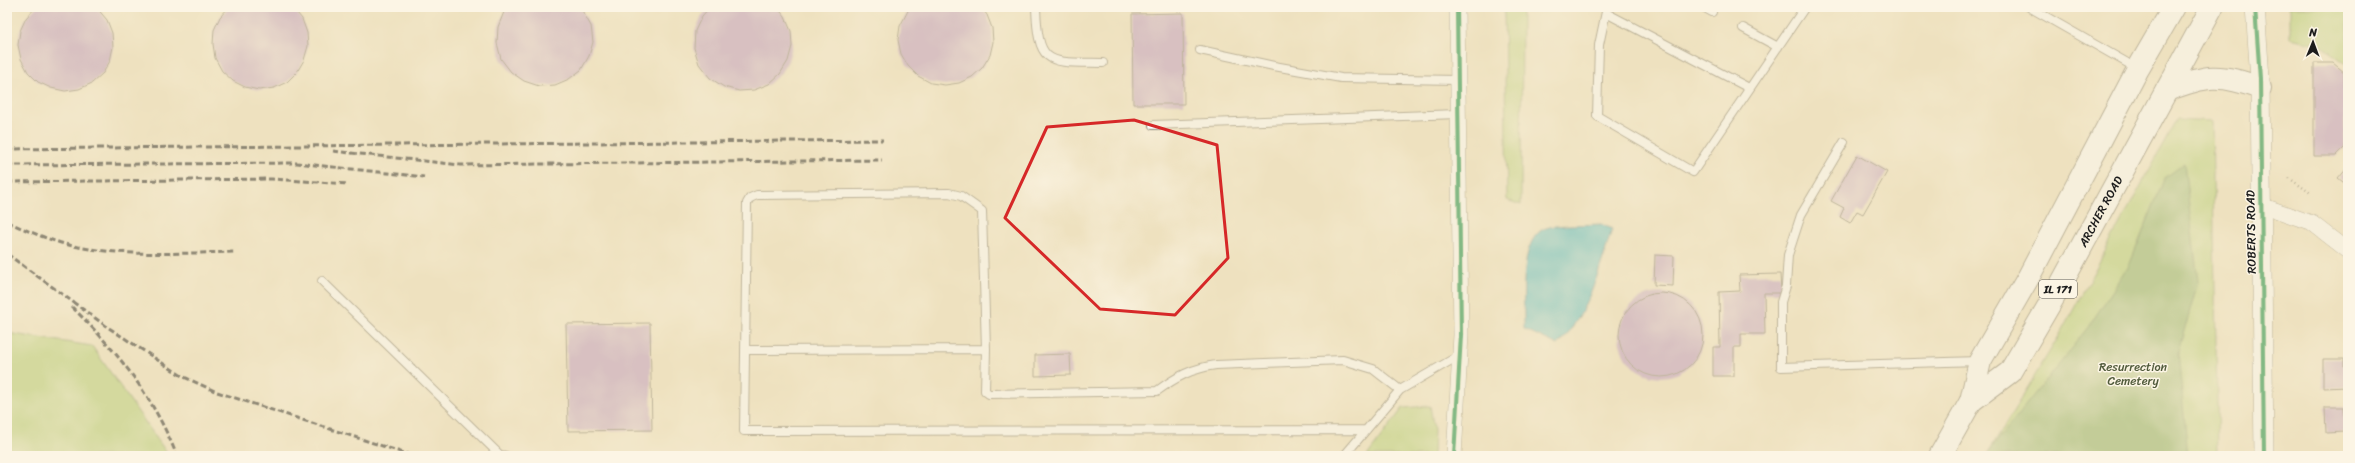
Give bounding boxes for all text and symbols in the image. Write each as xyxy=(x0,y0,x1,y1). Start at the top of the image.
north arrow xyxy=(2293,22,2333,62)
text: N xyxy=(2308,23,2318,42)
street label: ARCHER ROAD xyxy=(2072,172,2129,252)
street label: ROBERTS ROAD xyxy=(2239,189,2263,274)
road number: IL 171 xyxy=(2039,280,2077,298)
park label: Resurrection Cemetery xyxy=(2099,356,2168,392)

